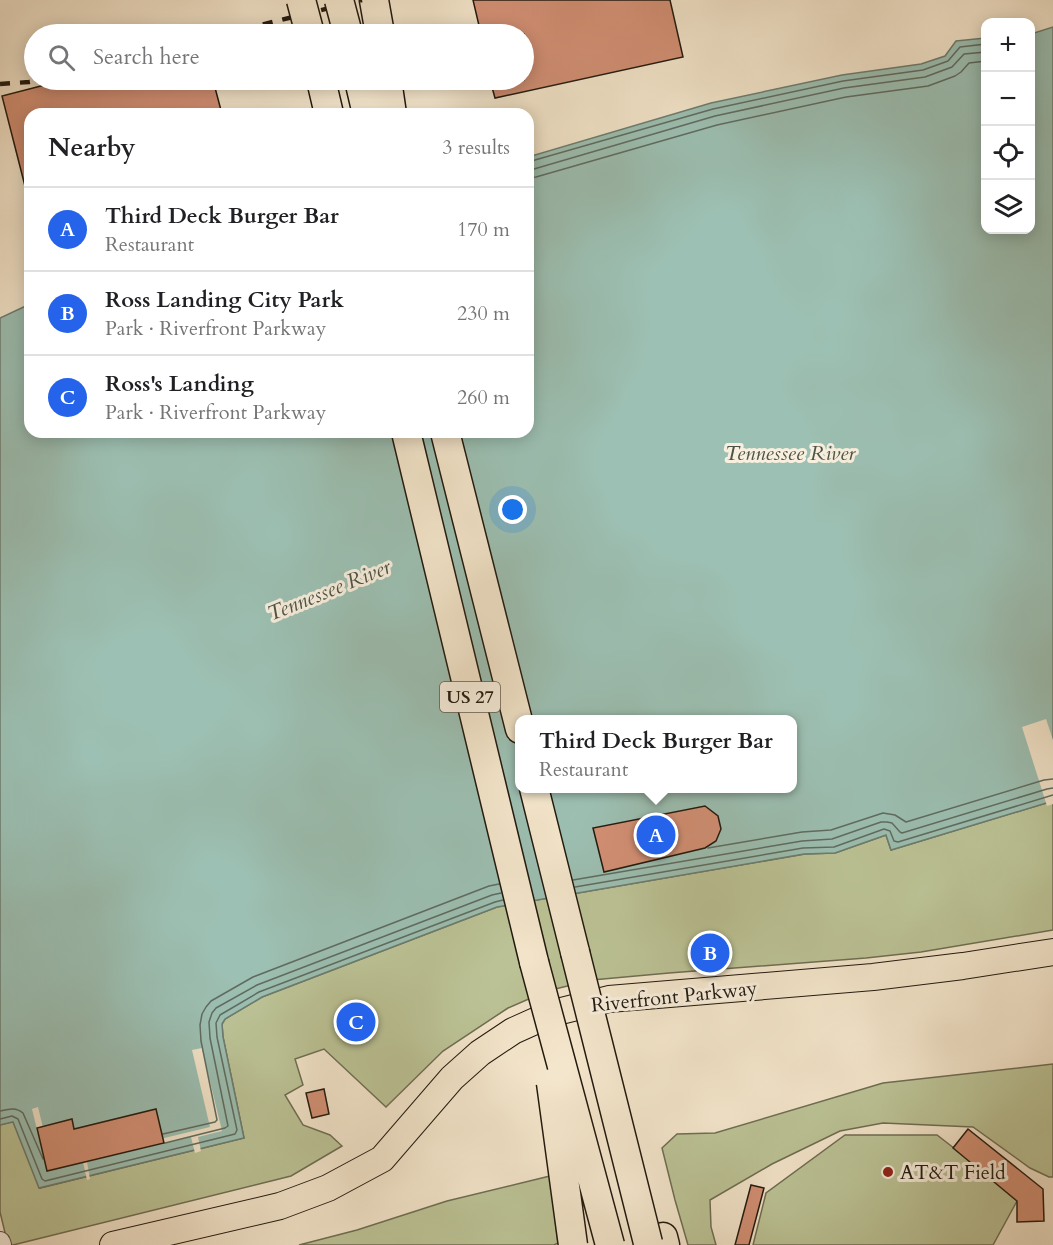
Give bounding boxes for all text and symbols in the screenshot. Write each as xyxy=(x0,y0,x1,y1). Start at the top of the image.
map controls xyxy=(981,18,1035,234)
button: + xyxy=(981,18,1035,72)
search box xyxy=(24,24,534,90)
icon: search xyxy=(45,41,78,74)
text: Search here xyxy=(93,42,200,72)
button: − xyxy=(981,72,1035,126)
button: locate xyxy=(981,126,1035,180)
text: Nearby xyxy=(48,130,136,165)
text: 3 results xyxy=(442,134,510,161)
button: layers xyxy=(981,180,1035,234)
text: Third Deck Burger Bar xyxy=(105,201,339,231)
text: A xyxy=(60,216,75,243)
text: 170 m xyxy=(457,216,510,243)
text: Restaurant xyxy=(105,231,194,258)
text: Ross Landing City Park xyxy=(105,285,344,315)
text: B xyxy=(60,300,75,327)
text: 230 m xyxy=(457,300,510,327)
text: Park · Riverfront Parkway xyxy=(105,315,326,342)
text: Ross's Landing xyxy=(105,369,254,399)
text: C xyxy=(60,384,75,411)
text: 260 m xyxy=(457,384,510,411)
text: Park · Riverfront Parkway xyxy=(105,399,326,426)
water label: Tennessee River xyxy=(725,439,856,468)
your location xyxy=(498,495,527,524)
water label: Tennessee River xyxy=(263,552,396,628)
road number: US 27 xyxy=(440,682,500,712)
popup xyxy=(515,715,797,793)
text: Third Deck Burger Bar xyxy=(539,726,773,756)
text: Restaurant xyxy=(539,756,628,783)
pin: A xyxy=(636,812,676,858)
pin: B xyxy=(690,930,730,976)
street label: Riverfront Parkway xyxy=(590,974,759,1019)
pin: C xyxy=(336,1000,376,1044)
place label: AT&T Field xyxy=(900,1159,1006,1186)
marker: AT&T Field xyxy=(881,1165,895,1179)

